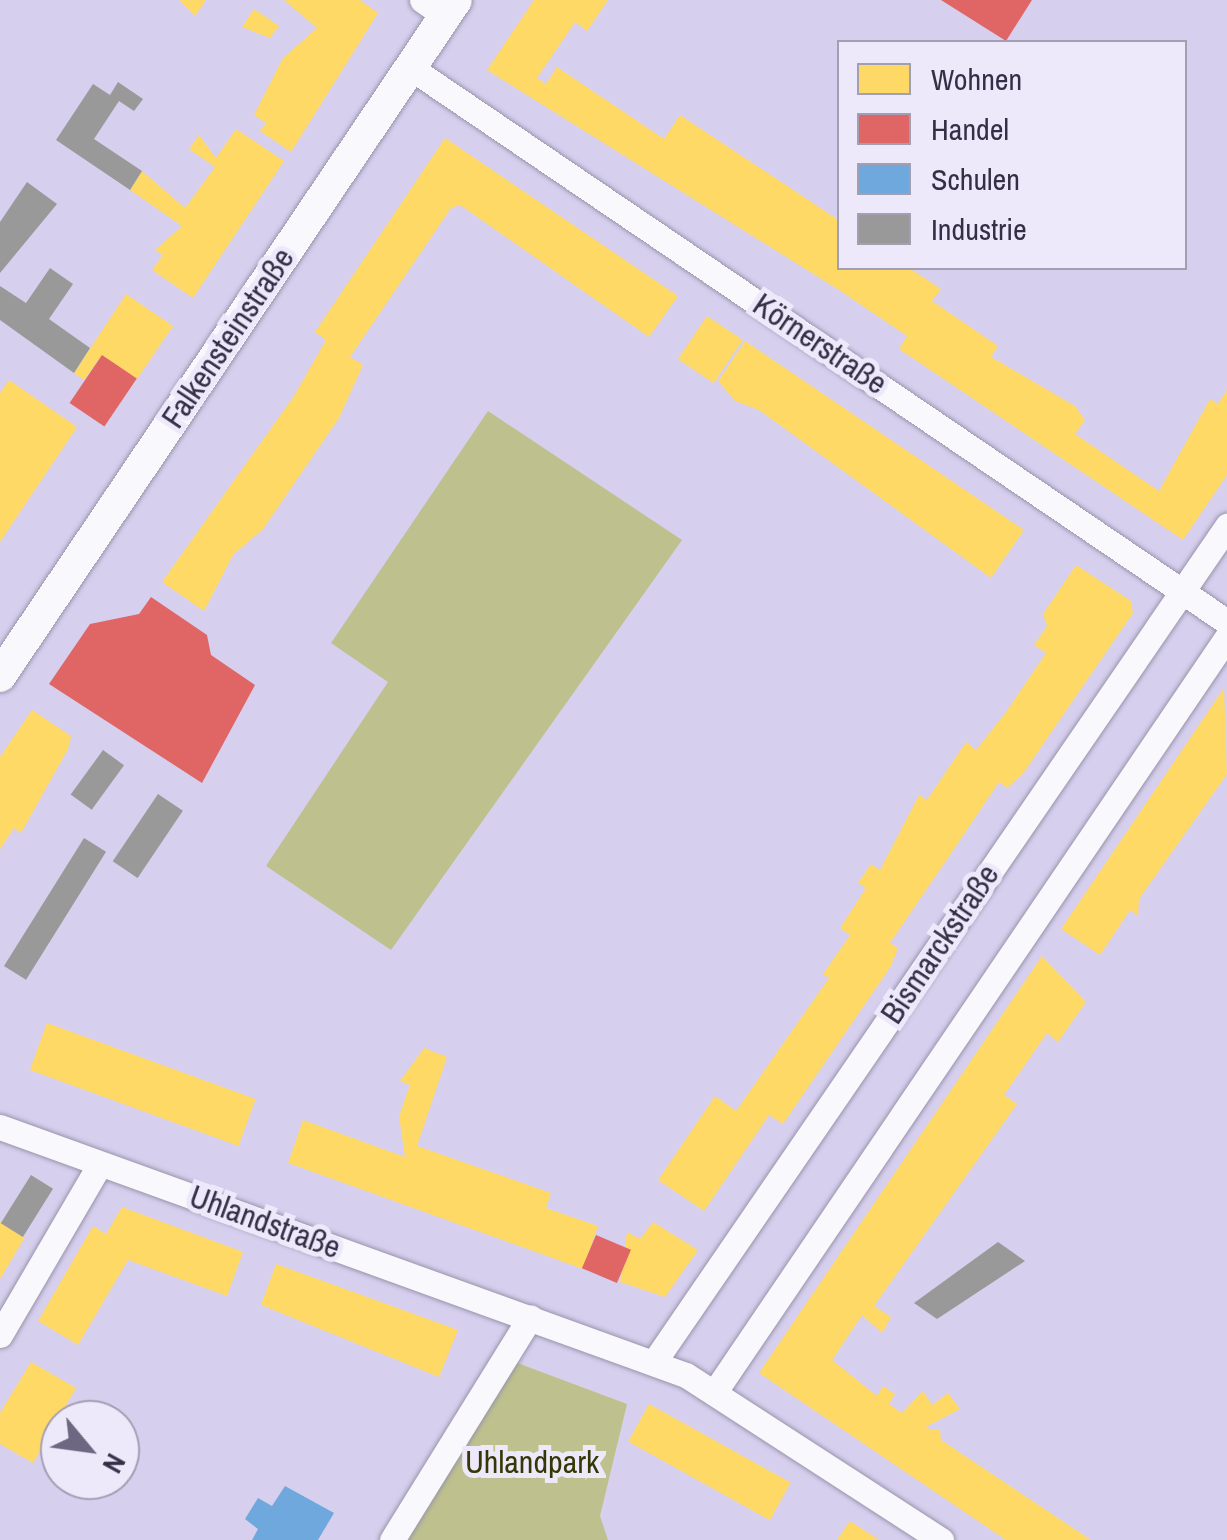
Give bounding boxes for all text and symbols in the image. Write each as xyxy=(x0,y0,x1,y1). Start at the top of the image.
legend xyxy=(837,40,1187,270)
text: Wohnen xyxy=(931,59,1022,99)
text: Handel xyxy=(931,109,1009,149)
text: Schulen xyxy=(931,159,1020,199)
text: Industrie xyxy=(931,209,1027,249)
street label: Falkensteinstraße xyxy=(154,241,302,435)
street label: Körnerstraße xyxy=(746,285,894,403)
street label: Bismarckstraße xyxy=(873,857,1007,1031)
street label: Uhlandstraße xyxy=(184,1177,346,1267)
north arrow xyxy=(40,1400,140,1500)
park label: Uhlandpark xyxy=(465,1443,599,1481)
text: N xyxy=(94,1447,135,1480)

